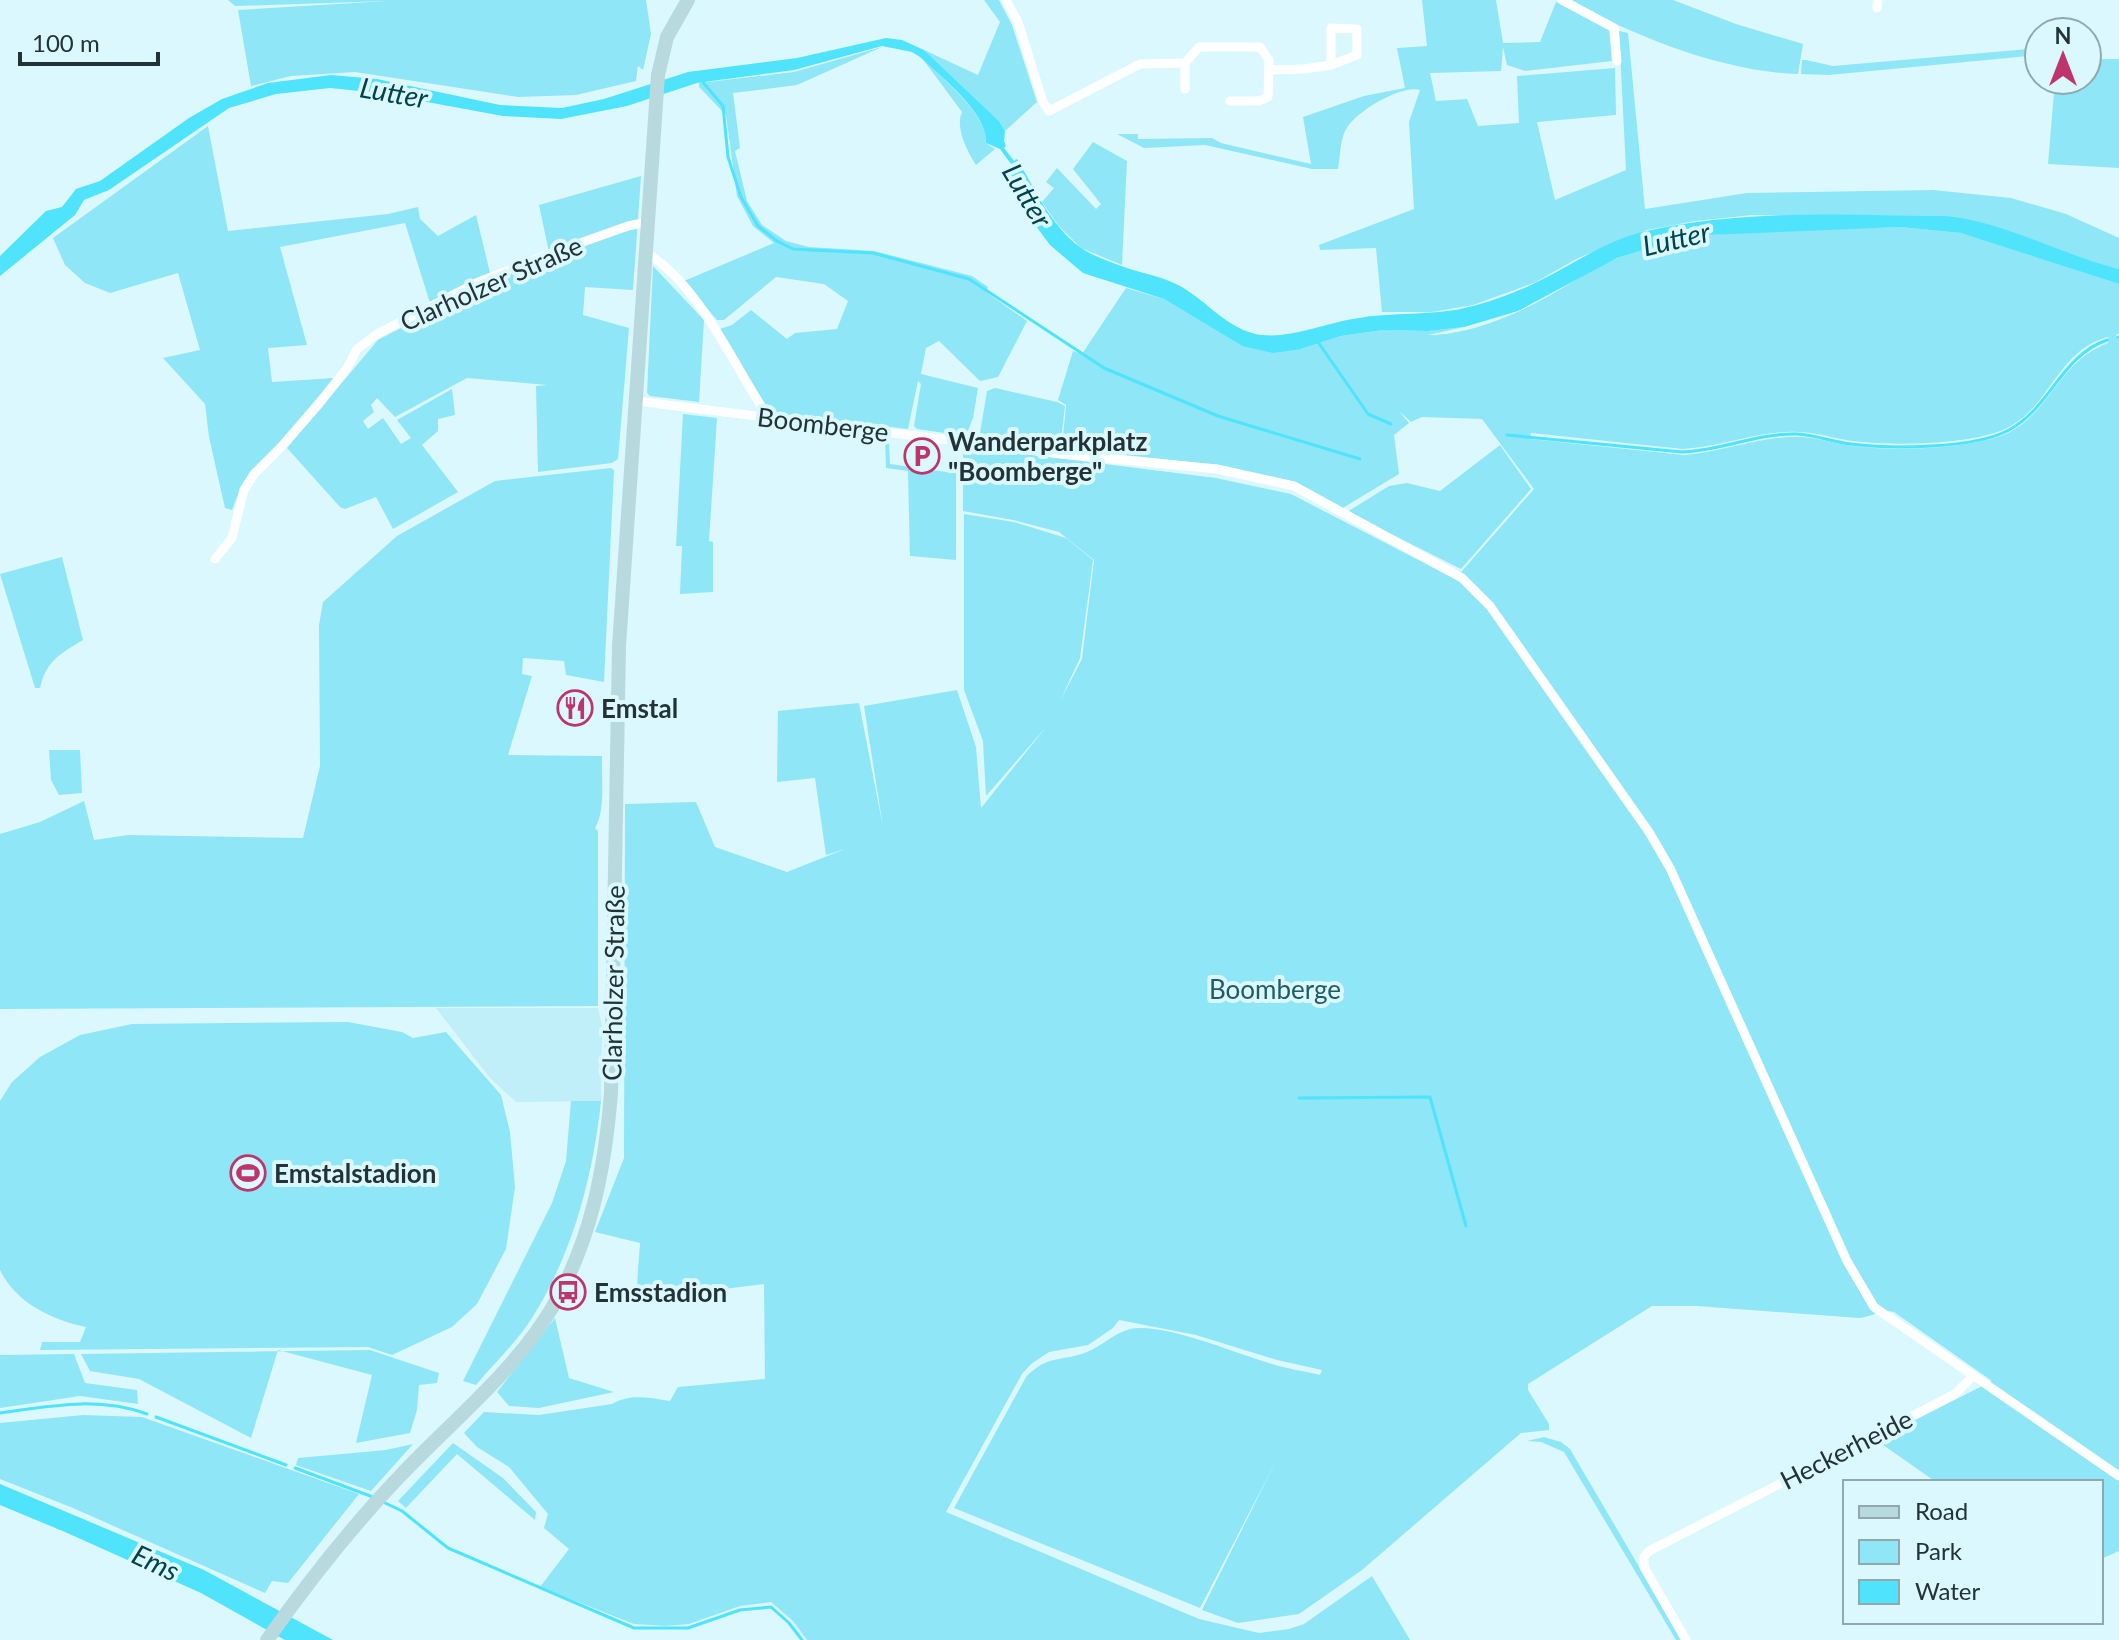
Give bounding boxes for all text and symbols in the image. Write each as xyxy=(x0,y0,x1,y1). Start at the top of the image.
scale bar xyxy=(20,16,158,66)
north arrow xyxy=(2023,16,2103,96)
text: N xyxy=(2055,22,2071,49)
text: 100 m xyxy=(32,28,100,57)
water label: Lutter xyxy=(357,69,431,115)
water label: Lutter xyxy=(996,157,1060,233)
water label: Lutter xyxy=(1639,214,1714,262)
street label: Clarholzer Straße xyxy=(395,229,587,337)
street label: Boomberge xyxy=(756,400,890,448)
place label: Wanderparkplatz "Boomberge" xyxy=(948,425,1147,487)
parking icon: Wanderparkplatz "Boomberge" xyxy=(903,437,941,475)
restaurant icon: Emstal xyxy=(556,689,594,727)
place label: Emstal xyxy=(601,692,678,724)
street label: Clarholzer Straße xyxy=(595,885,631,1081)
park label: Boomberge xyxy=(1209,973,1341,1005)
sports icon: Emstalstadion xyxy=(229,1154,267,1192)
place label: Emstalstadion xyxy=(274,1157,436,1189)
bus stop icon: Emsstadion xyxy=(549,1273,587,1311)
place label: Emsstadion xyxy=(594,1276,727,1308)
street label: Heckerheide xyxy=(1775,1402,1917,1496)
legend xyxy=(1843,1480,2103,1624)
text: Road xyxy=(1915,1496,1968,1525)
water label: Ems xyxy=(127,1536,185,1588)
text: Park xyxy=(1915,1536,1963,1565)
text: Water xyxy=(1915,1576,1980,1605)

